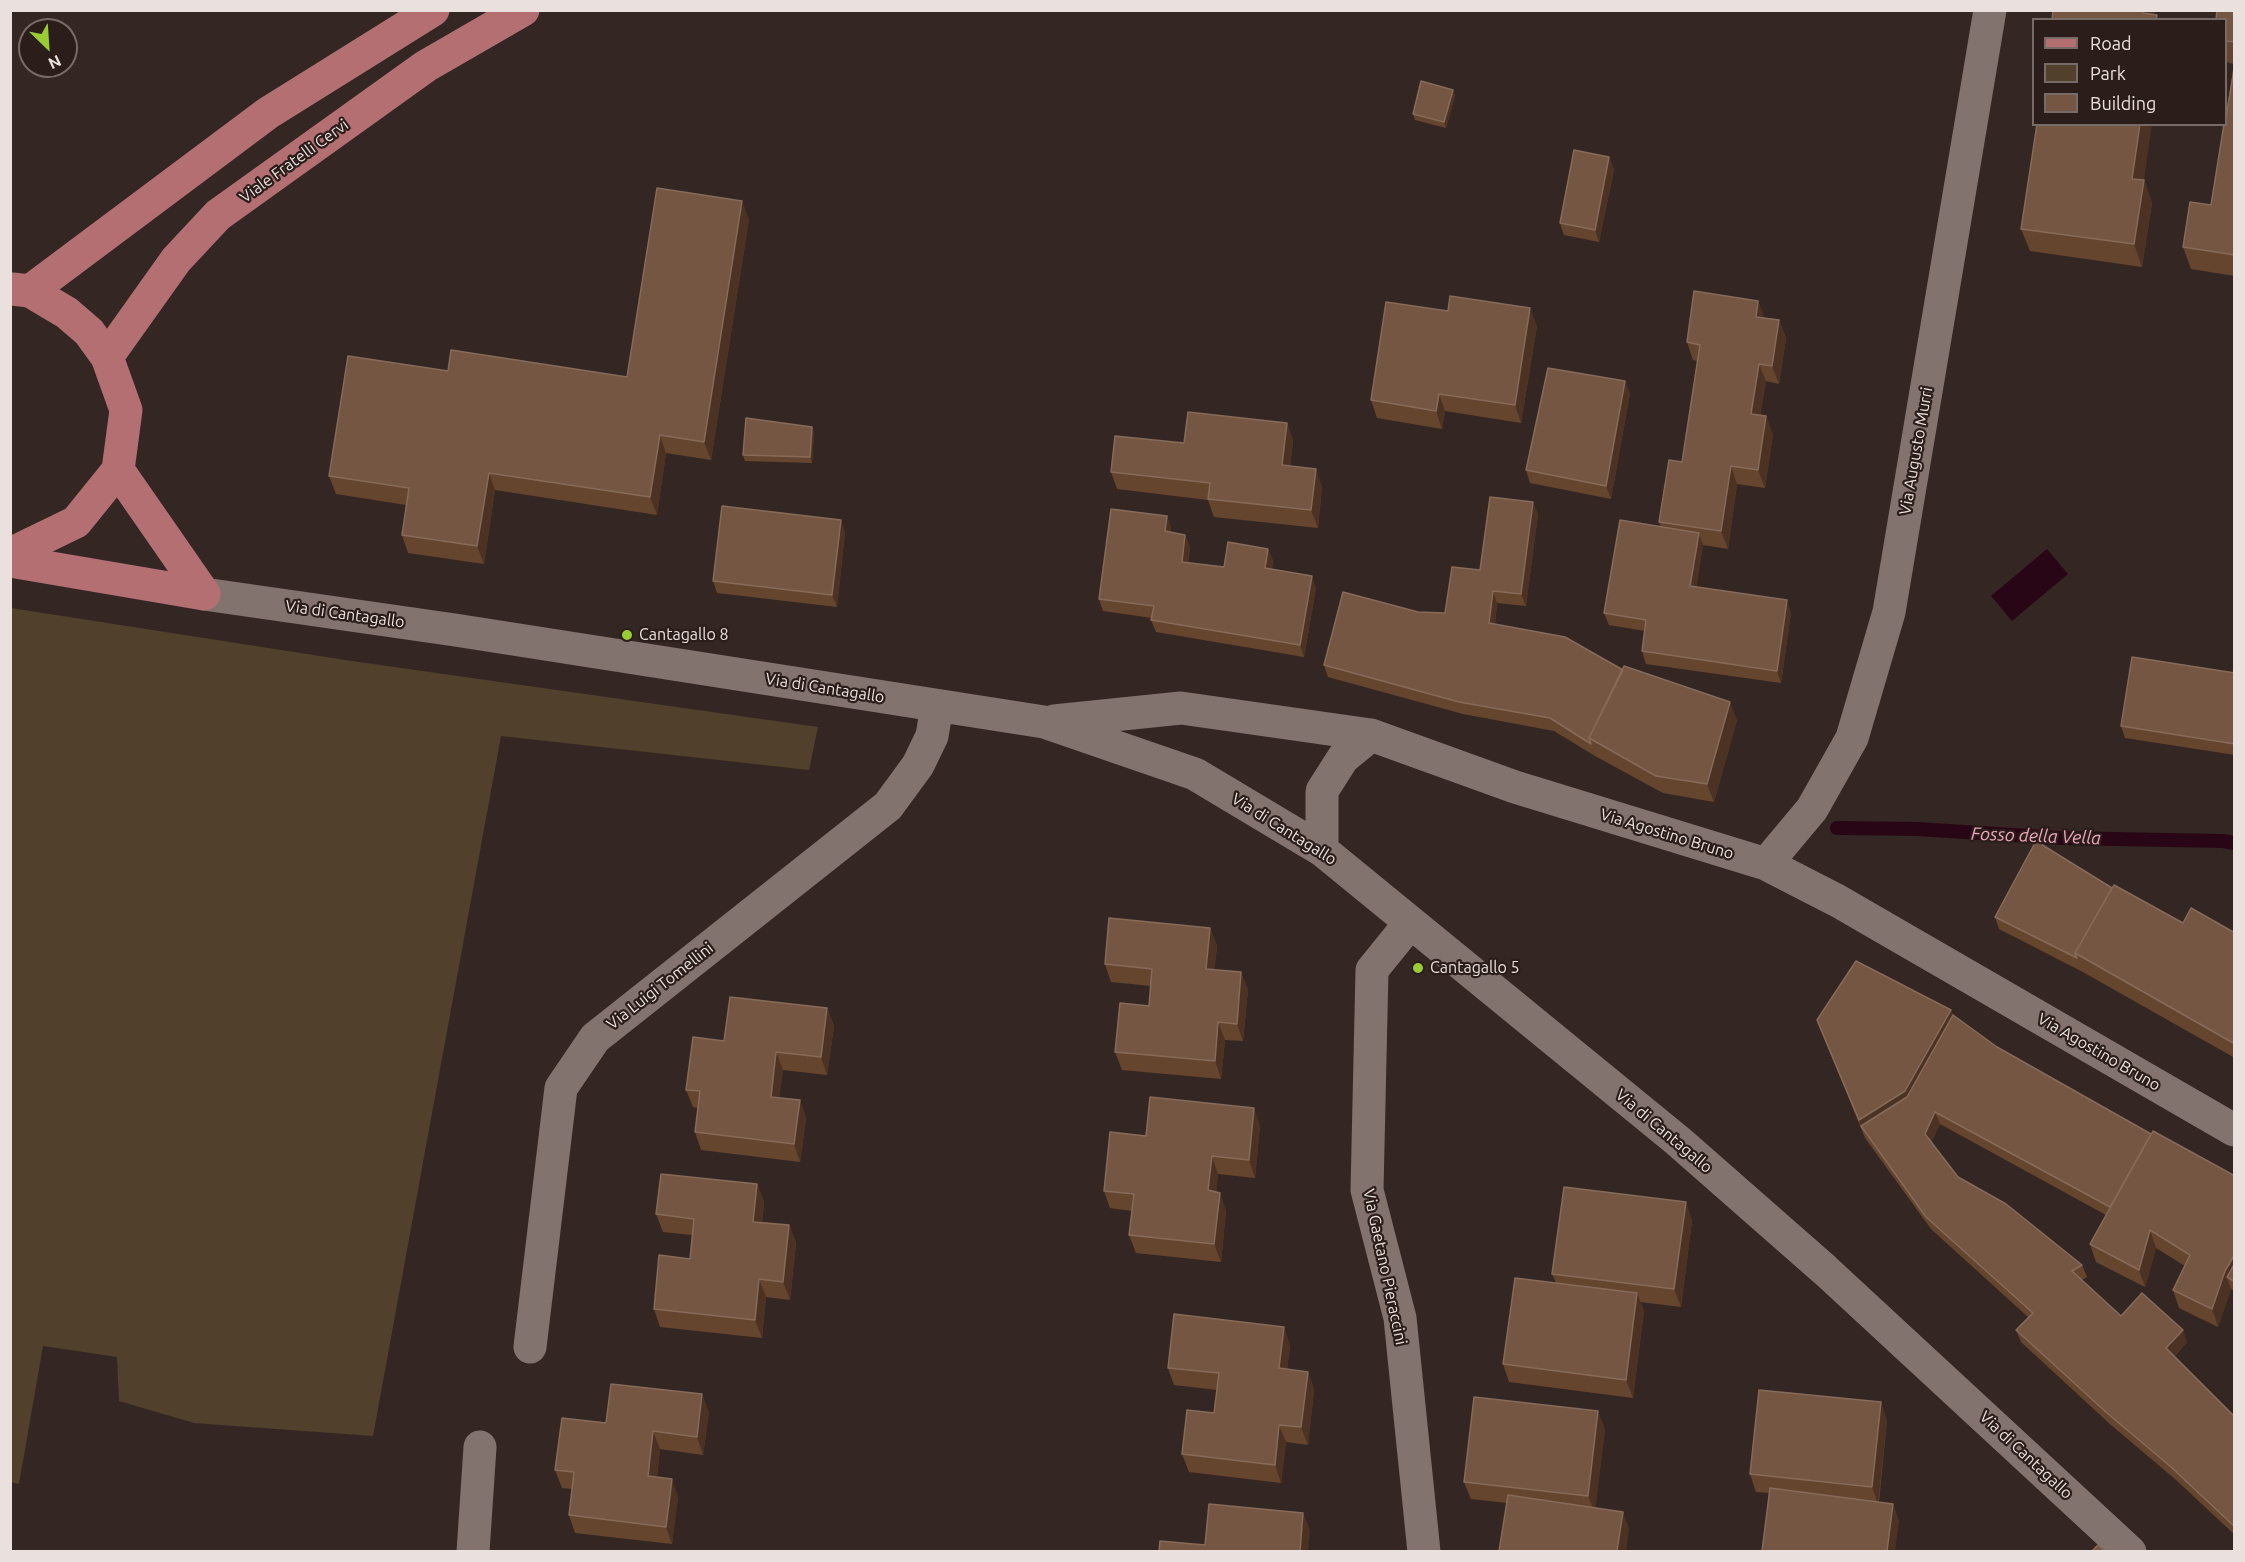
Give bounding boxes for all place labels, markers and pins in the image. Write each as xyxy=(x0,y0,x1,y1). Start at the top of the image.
place label: Cantagallo 8 xyxy=(639,625,729,645)
marker: Cantagallo 8 xyxy=(620,628,634,642)
place label: Cantagallo 5 xyxy=(1430,958,1520,978)
marker: Cantagallo 5 xyxy=(1411,961,1425,975)

